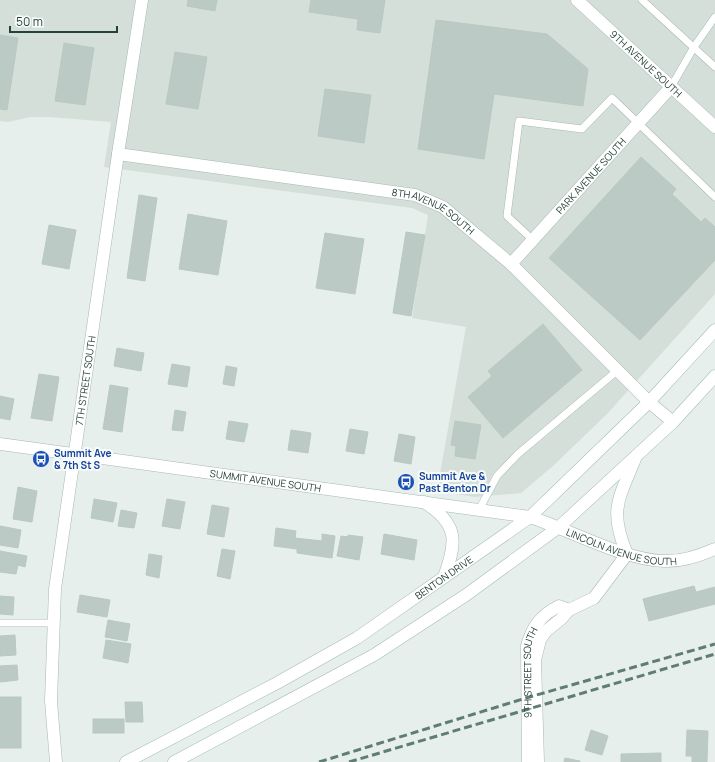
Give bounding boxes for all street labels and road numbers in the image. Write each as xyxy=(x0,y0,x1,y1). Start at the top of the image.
street label: 9TH AVENUE SOUTH xyxy=(607,27,685,101)
street label: PARK AVENUE SOUTH xyxy=(553,134,629,217)
street label: 8TH AVENUE SOUTH xyxy=(391,185,478,238)
street label: 7TH STREET SOUTH xyxy=(72,334,99,426)
street label: SUMMIT AVENUE SOUTH xyxy=(209,466,322,495)
street label: LINCOLN AVENUE SOUTH xyxy=(564,525,678,568)
street label: BENTON DRIVE xyxy=(412,552,476,603)
street label: 9TH STREET SOUTH xyxy=(520,624,541,718)

